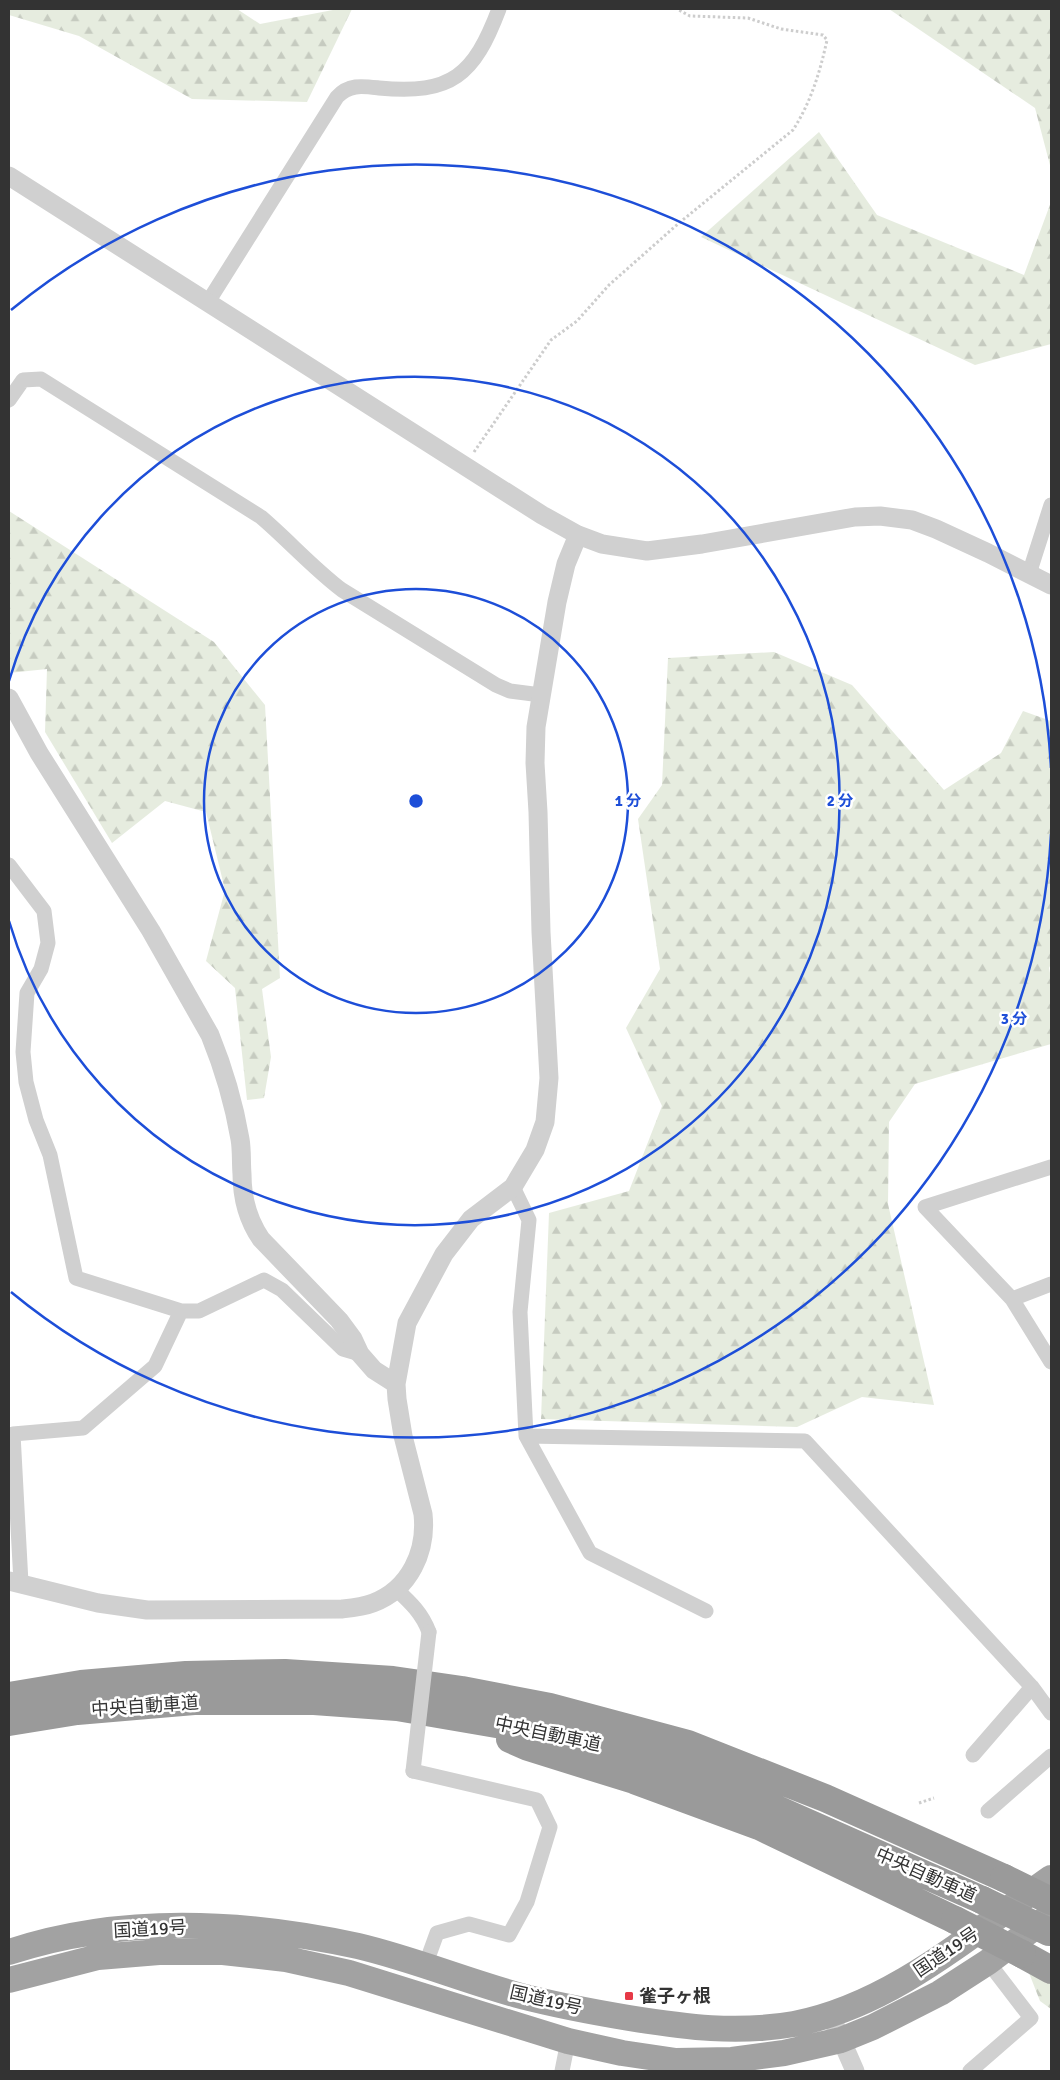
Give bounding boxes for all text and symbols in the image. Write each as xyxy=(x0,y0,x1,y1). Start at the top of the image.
centre of rings xyxy=(407,792,425,810)
text: 1 分 xyxy=(615,792,641,810)
text: 2 分 xyxy=(827,792,853,810)
text: 3 分 xyxy=(1001,1010,1027,1028)
street label: 中央自動車道 xyxy=(90,1691,200,1721)
street label: 中央自動車道 xyxy=(493,1712,603,1756)
street label: 中央自動車道 xyxy=(872,1843,980,1907)
street label: 国道19号 xyxy=(113,1916,187,1942)
street label: 国道19号 xyxy=(909,1922,983,1982)
street label: 国道19号 xyxy=(508,1981,584,2019)
place label: 雀子ヶ根 xyxy=(639,1985,711,2007)
marker: 雀子ヶ根 xyxy=(623,1990,635,2002)

